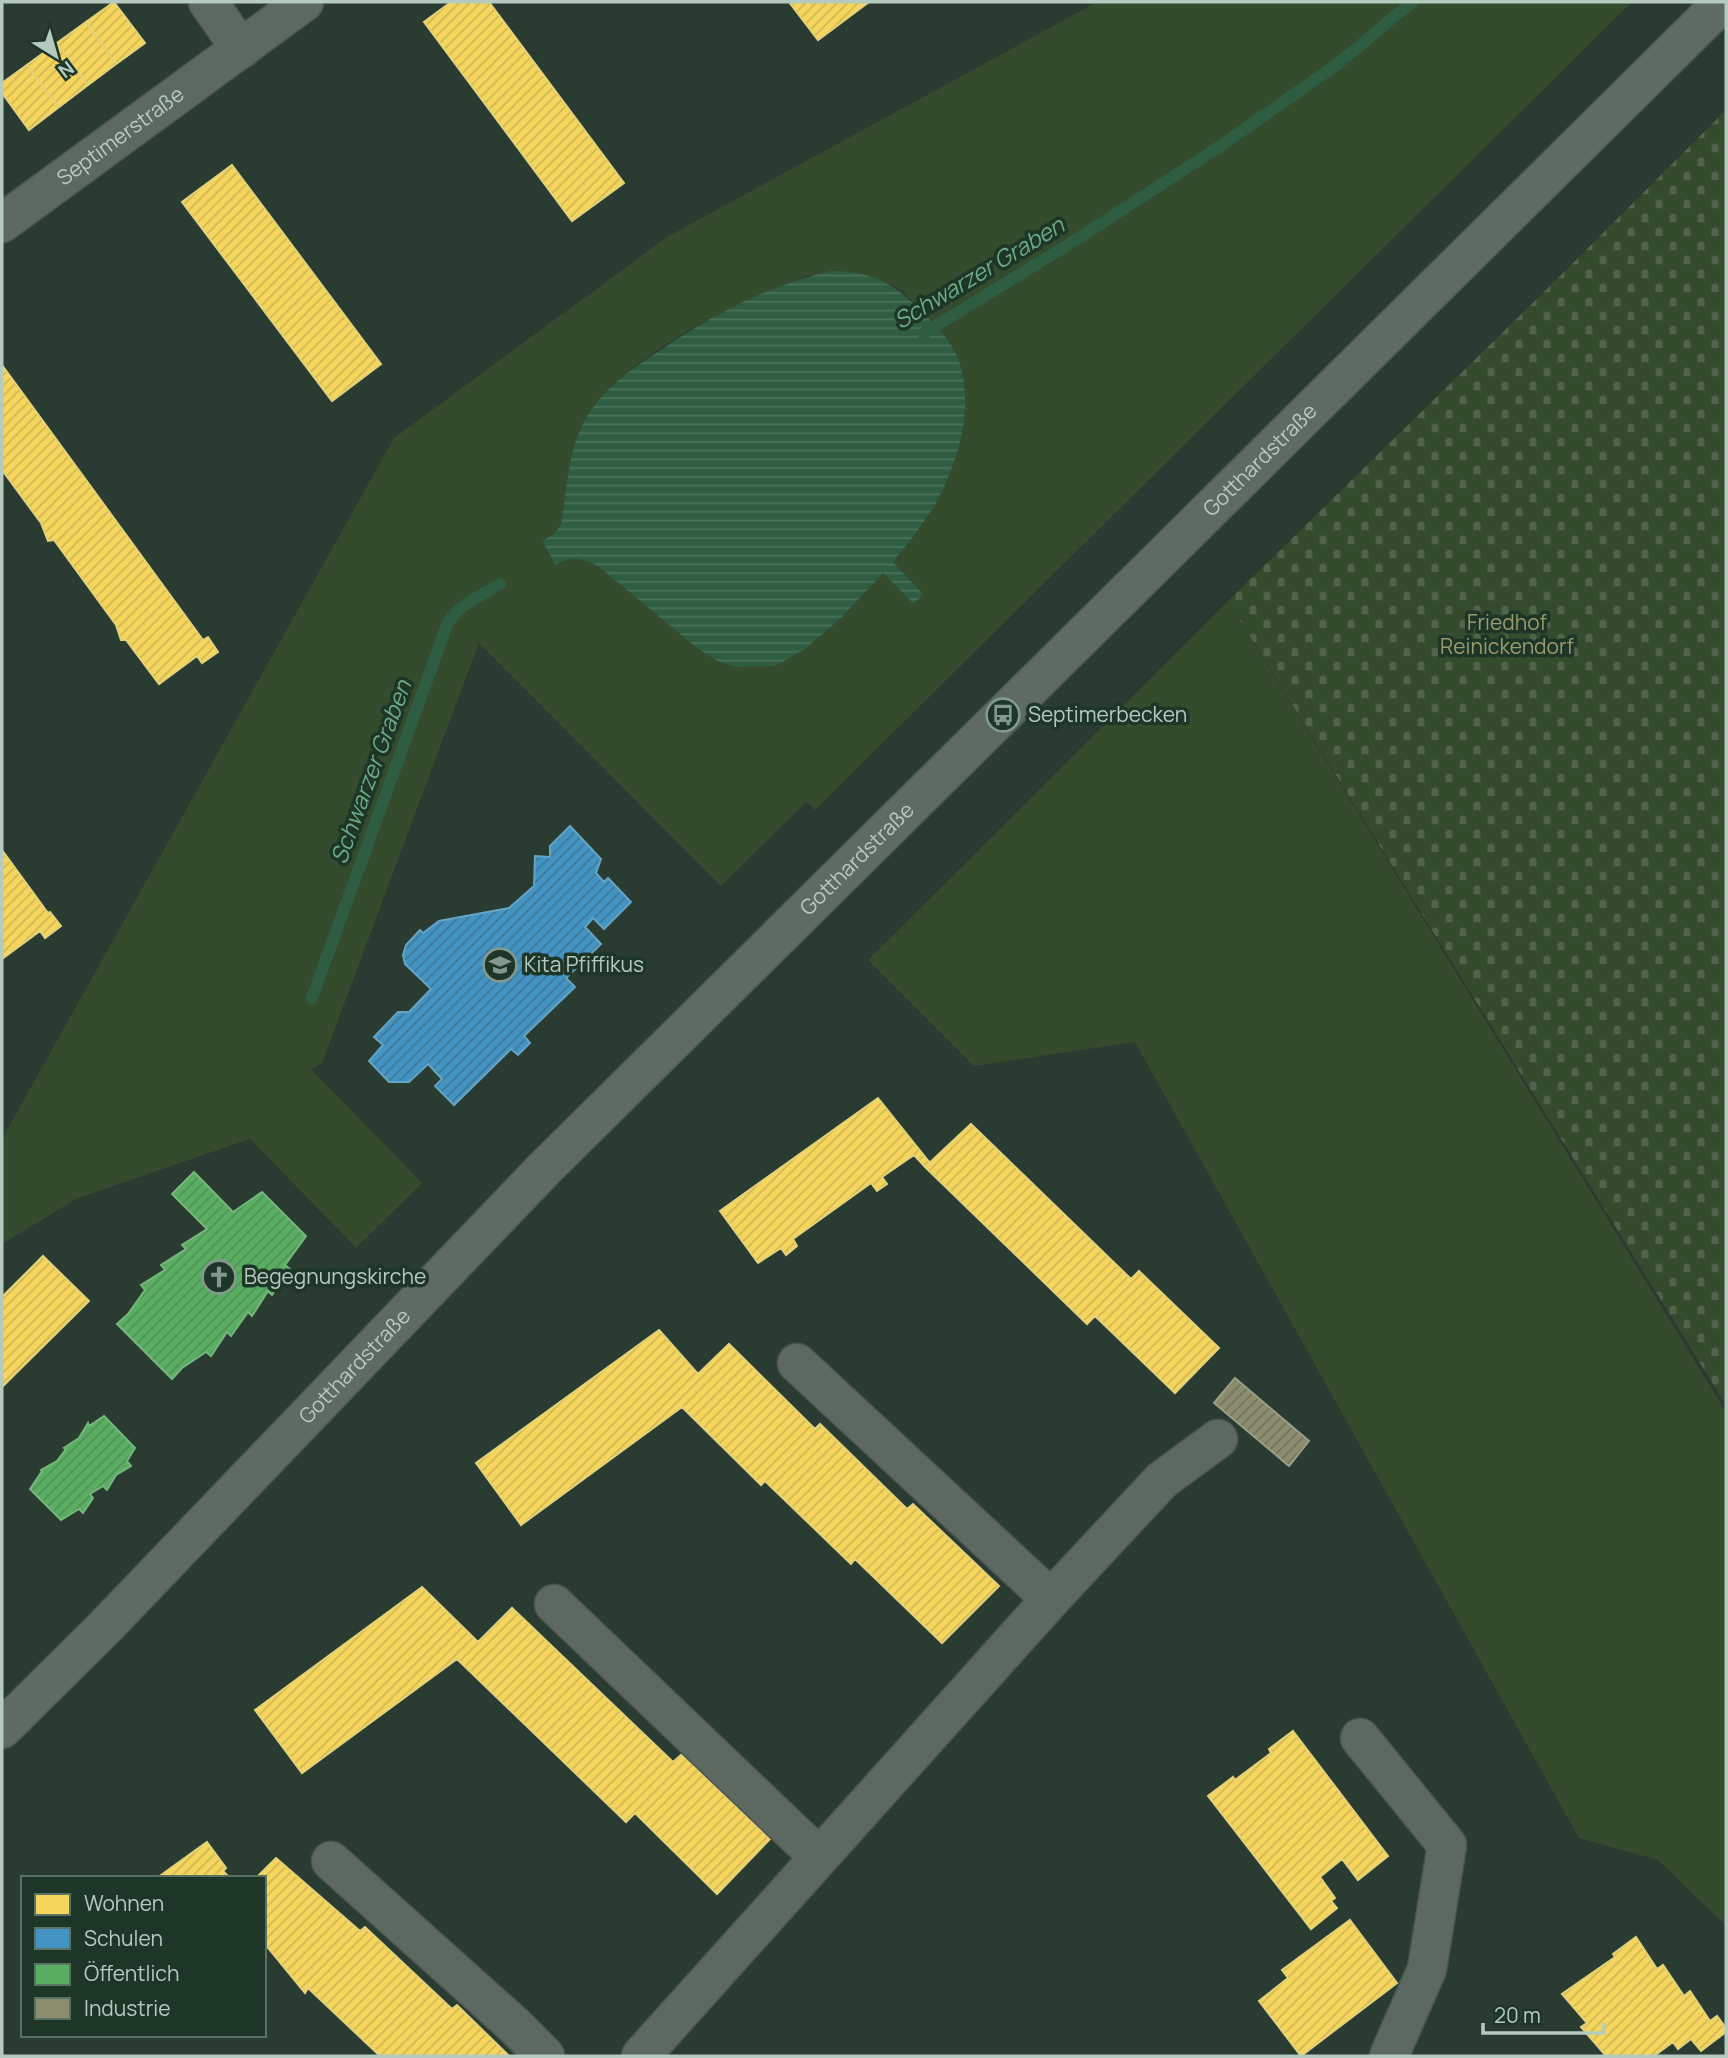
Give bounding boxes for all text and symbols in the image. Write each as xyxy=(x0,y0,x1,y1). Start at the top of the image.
north arrow xyxy=(21,21,91,91)
text: N xyxy=(53,55,80,84)
street label: Septimerstraße xyxy=(51,79,189,191)
water label: Schwarzer Graben xyxy=(887,208,1071,336)
street label: Gotthardstraße xyxy=(1196,397,1323,522)
park label: Friedhof Reinickendorf xyxy=(1440,608,1574,660)
water label: Schwarzer Graben xyxy=(322,674,419,868)
bus stop icon: Septimerbecken xyxy=(984,696,1022,734)
place label: Septimerbecken xyxy=(1028,700,1187,728)
street label: Gotthardstraße xyxy=(793,796,920,921)
school or university icon: Kita Pfiffikus xyxy=(481,946,519,984)
place label: Kita Pfiffikus xyxy=(524,950,644,978)
church icon: Begegnungskirche xyxy=(200,1258,238,1296)
place label: Begegnungskirche xyxy=(244,1262,426,1290)
street label: Gotthardstraße xyxy=(292,1302,416,1429)
legend xyxy=(21,1876,266,2037)
text: Wohnen xyxy=(84,1889,164,1917)
text: Schulen xyxy=(84,1924,163,1952)
text: Öffentlich xyxy=(84,1959,179,1987)
scale bar xyxy=(1483,1992,1604,2036)
text: Industrie xyxy=(84,1994,170,2022)
text: 20 m xyxy=(1494,2001,1541,2029)

